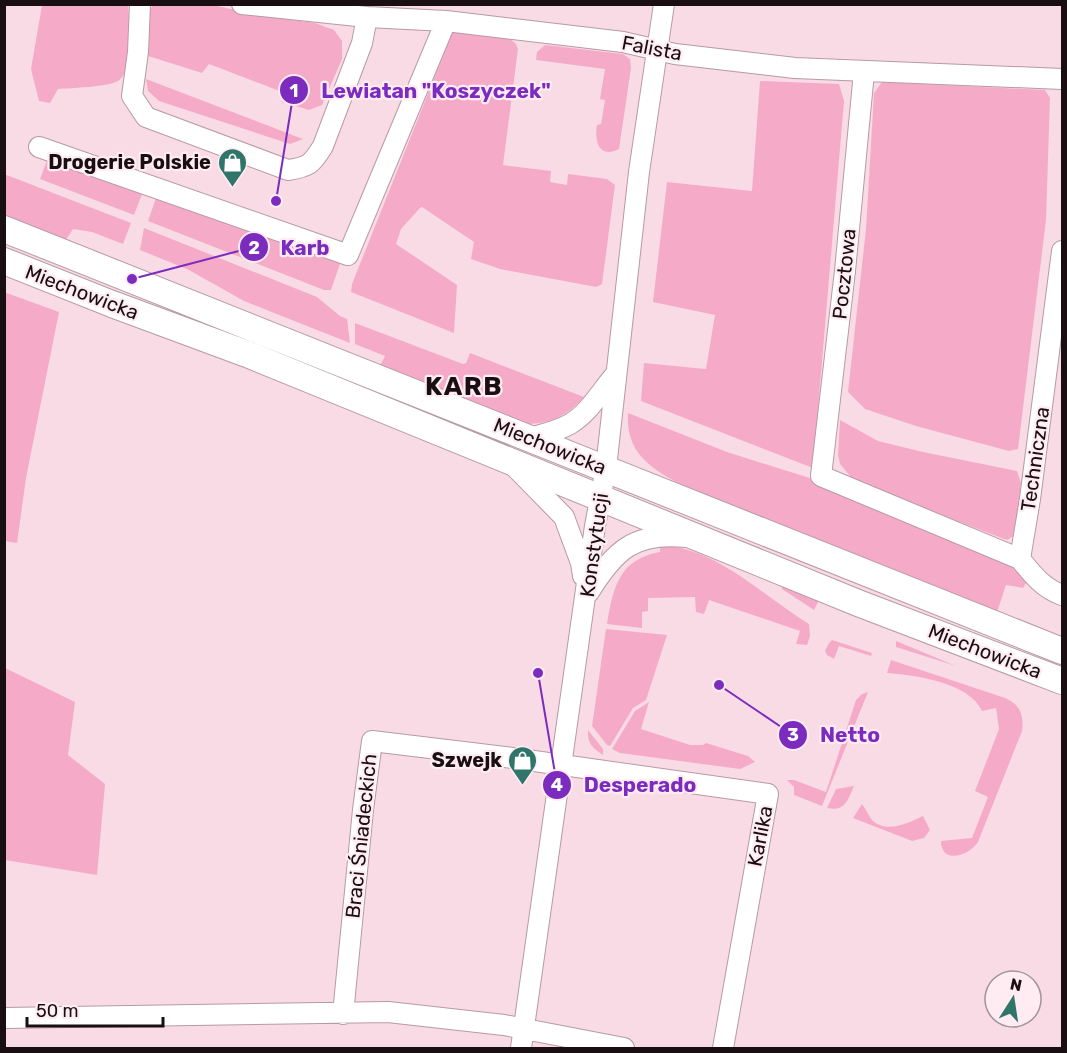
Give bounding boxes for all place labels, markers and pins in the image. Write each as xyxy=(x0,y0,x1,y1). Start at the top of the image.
callout: Lewiatan "Koszyczek" xyxy=(279,71,563,110)
shop icon: Drogerie Polskie xyxy=(216,146,248,188)
place label: Drogerie Polskie xyxy=(48,150,211,174)
callout: Karb xyxy=(239,228,342,267)
callout: Netto xyxy=(778,716,892,755)
shop icon: Szwejk xyxy=(507,744,539,786)
place label: Szwejk xyxy=(432,748,502,772)
callout: Desperado xyxy=(542,766,709,805)

